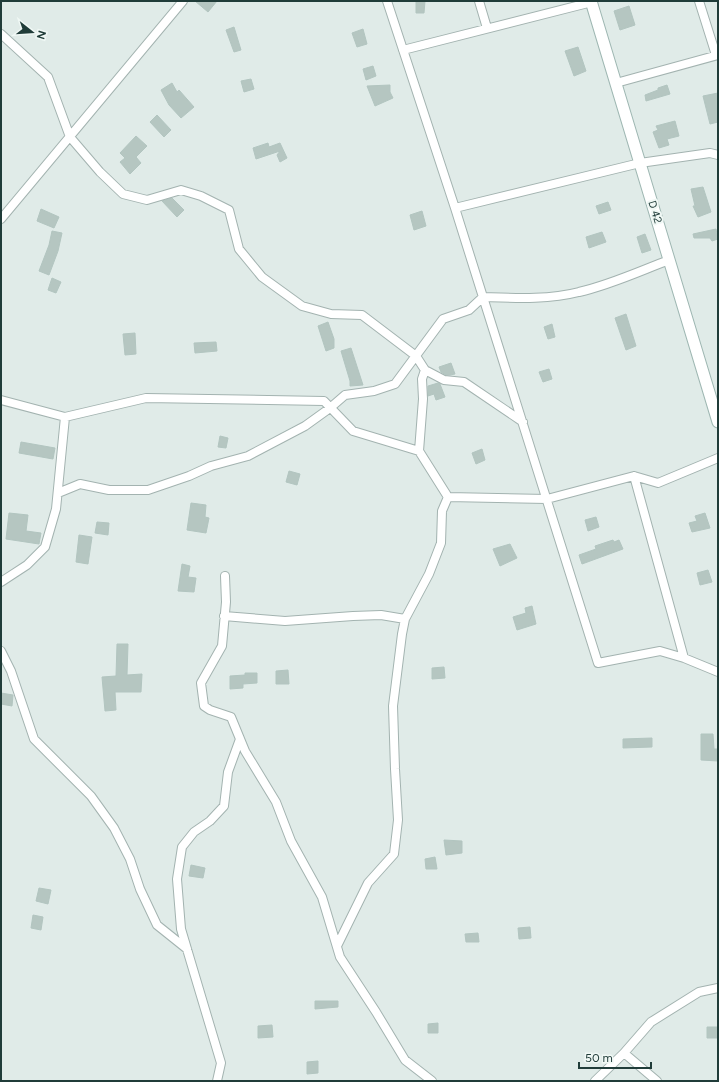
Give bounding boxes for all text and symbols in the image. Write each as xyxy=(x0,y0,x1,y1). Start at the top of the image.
north arrow xyxy=(12,12,52,52)
text: N xyxy=(34,29,49,41)
street label: D 42 xyxy=(645,199,665,225)
scale bar xyxy=(579,1044,651,1070)
text: 50 m xyxy=(585,1051,613,1065)

